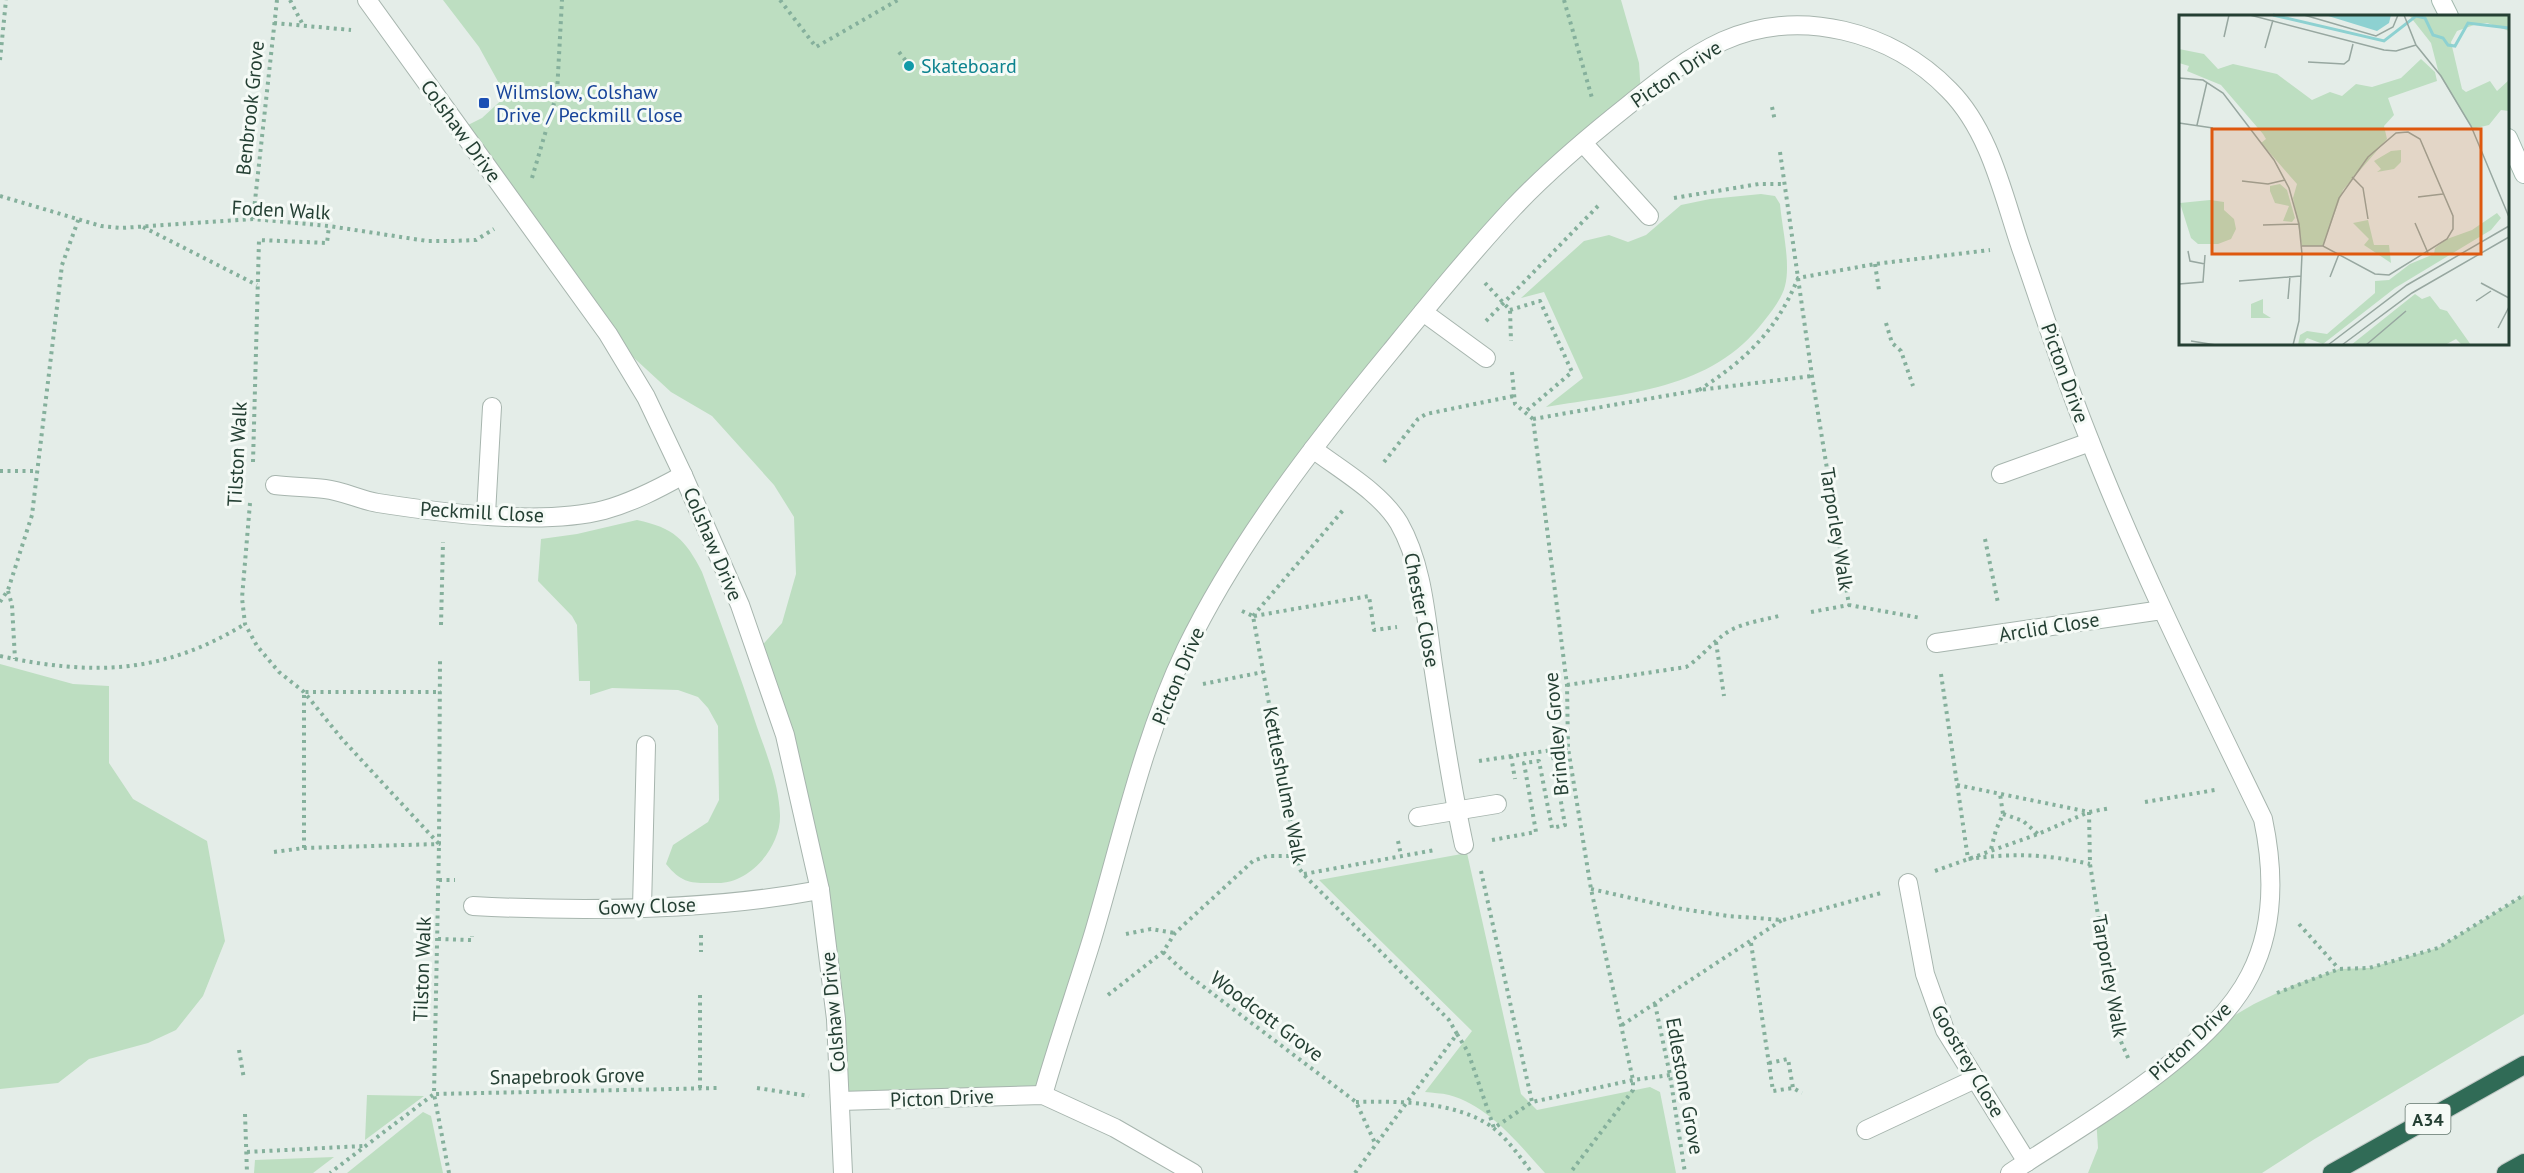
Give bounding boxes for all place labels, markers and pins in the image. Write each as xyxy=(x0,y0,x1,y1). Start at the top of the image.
place label: Skateboard xyxy=(921,53,1017,79)
marker: Skateboard xyxy=(902,59,916,73)
place label: Wilmslow, Colshaw Drive / Peckmill Close xyxy=(496,79,683,128)
marker: Wilmslow, Colshaw Drive / Peckmill Close xyxy=(477,96,491,110)

